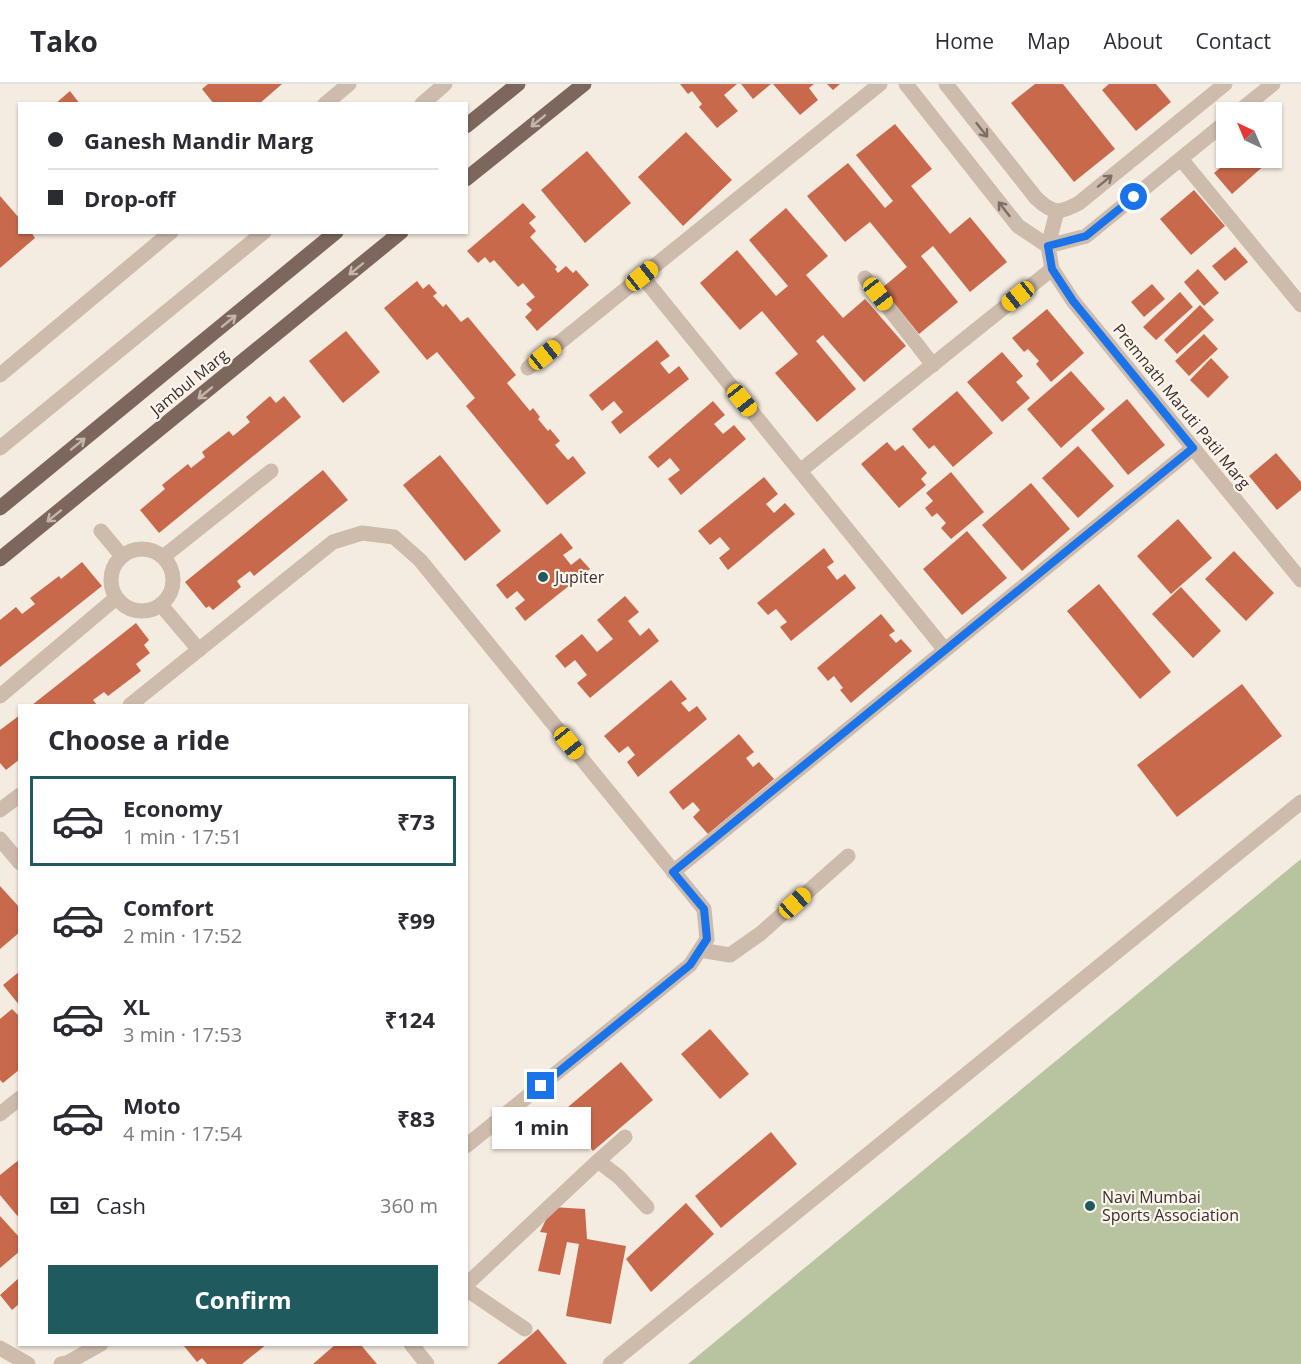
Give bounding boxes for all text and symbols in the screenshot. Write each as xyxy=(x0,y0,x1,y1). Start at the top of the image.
text: Tako xyxy=(30,22,98,60)
text: Home xyxy=(935,27,994,55)
text: Map xyxy=(1027,27,1070,55)
text: About xyxy=(1103,27,1163,55)
text: Contact xyxy=(1196,27,1271,55)
north arrow xyxy=(1216,102,1282,168)
map controls xyxy=(1216,102,1282,168)
one-way arrow xyxy=(531,114,546,128)
one-way arrow xyxy=(975,122,988,138)
text: Ganesh Mandir Marg xyxy=(84,125,313,155)
one-way arrow xyxy=(1097,175,1113,188)
text: Drop-off xyxy=(84,183,176,213)
route start xyxy=(1120,183,1147,210)
one-way arrow xyxy=(998,201,1011,217)
car xyxy=(622,258,662,294)
one-way arrow xyxy=(348,263,364,276)
car xyxy=(860,274,896,314)
car xyxy=(998,278,1038,314)
one-way arrow xyxy=(221,314,237,327)
street label: Premnath Maruti Patil Marg xyxy=(1108,319,1256,494)
car xyxy=(525,337,565,373)
street label: Jambul Marg xyxy=(144,344,233,421)
car xyxy=(724,380,760,420)
one-way arrow xyxy=(197,386,213,399)
one-way arrow xyxy=(70,438,86,451)
one-way arrow xyxy=(46,509,62,522)
place label: Jupiter xyxy=(553,566,605,588)
marker: Jupiter xyxy=(536,570,550,584)
text: Choose a ride xyxy=(48,721,230,758)
car xyxy=(551,723,587,763)
text: Economy xyxy=(123,793,222,823)
icon: car xyxy=(51,794,105,848)
text: ₹73 xyxy=(397,806,435,836)
text: 1 min · 17:51 xyxy=(123,823,242,850)
car xyxy=(776,884,814,922)
text: Comfort xyxy=(123,892,214,922)
icon: car xyxy=(51,893,105,947)
text: ₹99 xyxy=(397,905,435,935)
text: 2 min · 17:52 xyxy=(123,922,242,949)
text: XL xyxy=(123,991,150,1021)
icon: car xyxy=(51,992,105,1046)
text: ₹124 xyxy=(385,1004,435,1034)
text: 3 min · 17:53 xyxy=(123,1021,242,1048)
route end xyxy=(527,1072,554,1099)
text: Moto xyxy=(123,1090,181,1120)
icon: car xyxy=(51,1091,105,1145)
text: ₹83 xyxy=(397,1103,435,1133)
callout: 1 min xyxy=(492,1107,590,1149)
text: 1 min xyxy=(514,1114,569,1141)
text: 4 min · 17:54 xyxy=(123,1120,242,1147)
place label: Navi Mumbai Sports Association xyxy=(1102,1186,1239,1226)
icon: cash xyxy=(48,1189,81,1222)
text: Cash xyxy=(96,1190,146,1220)
text: 360 m xyxy=(380,1192,438,1219)
marker: Navi Mumbai Sports Association xyxy=(1083,1199,1097,1213)
button: Confirm xyxy=(48,1265,438,1334)

